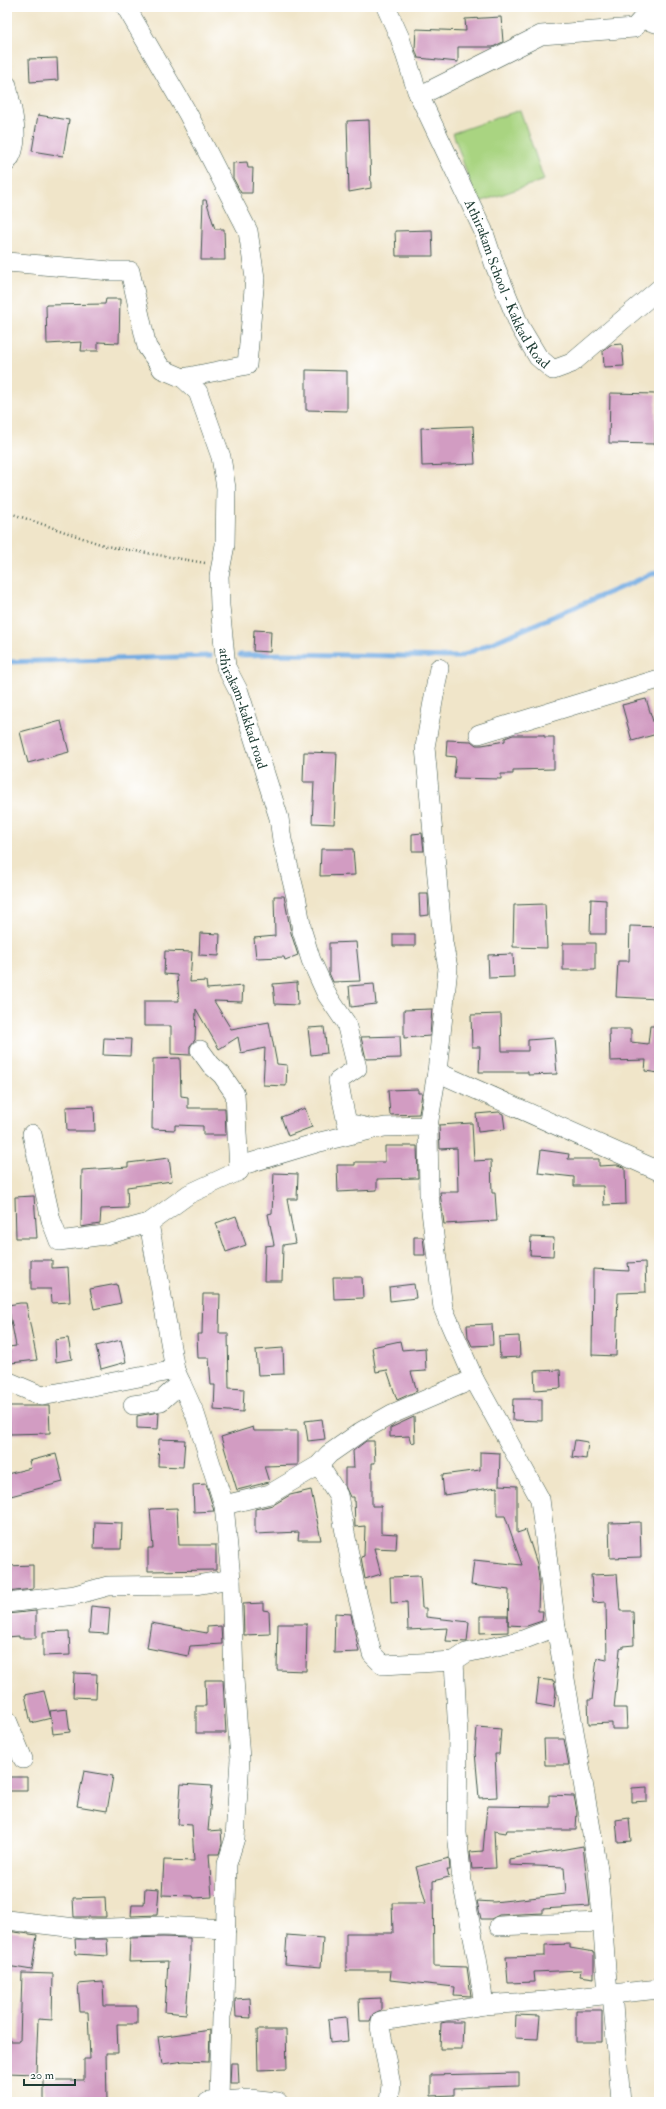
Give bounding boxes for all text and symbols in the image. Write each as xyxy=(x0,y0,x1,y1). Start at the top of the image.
street label: Athirakam School - Kakkad Road xyxy=(460,196,553,372)
street label: athirakam-kakkad road xyxy=(215,647,271,771)
scale bar xyxy=(24,2061,75,2087)
text: 20 m xyxy=(30,2068,55,2083)

